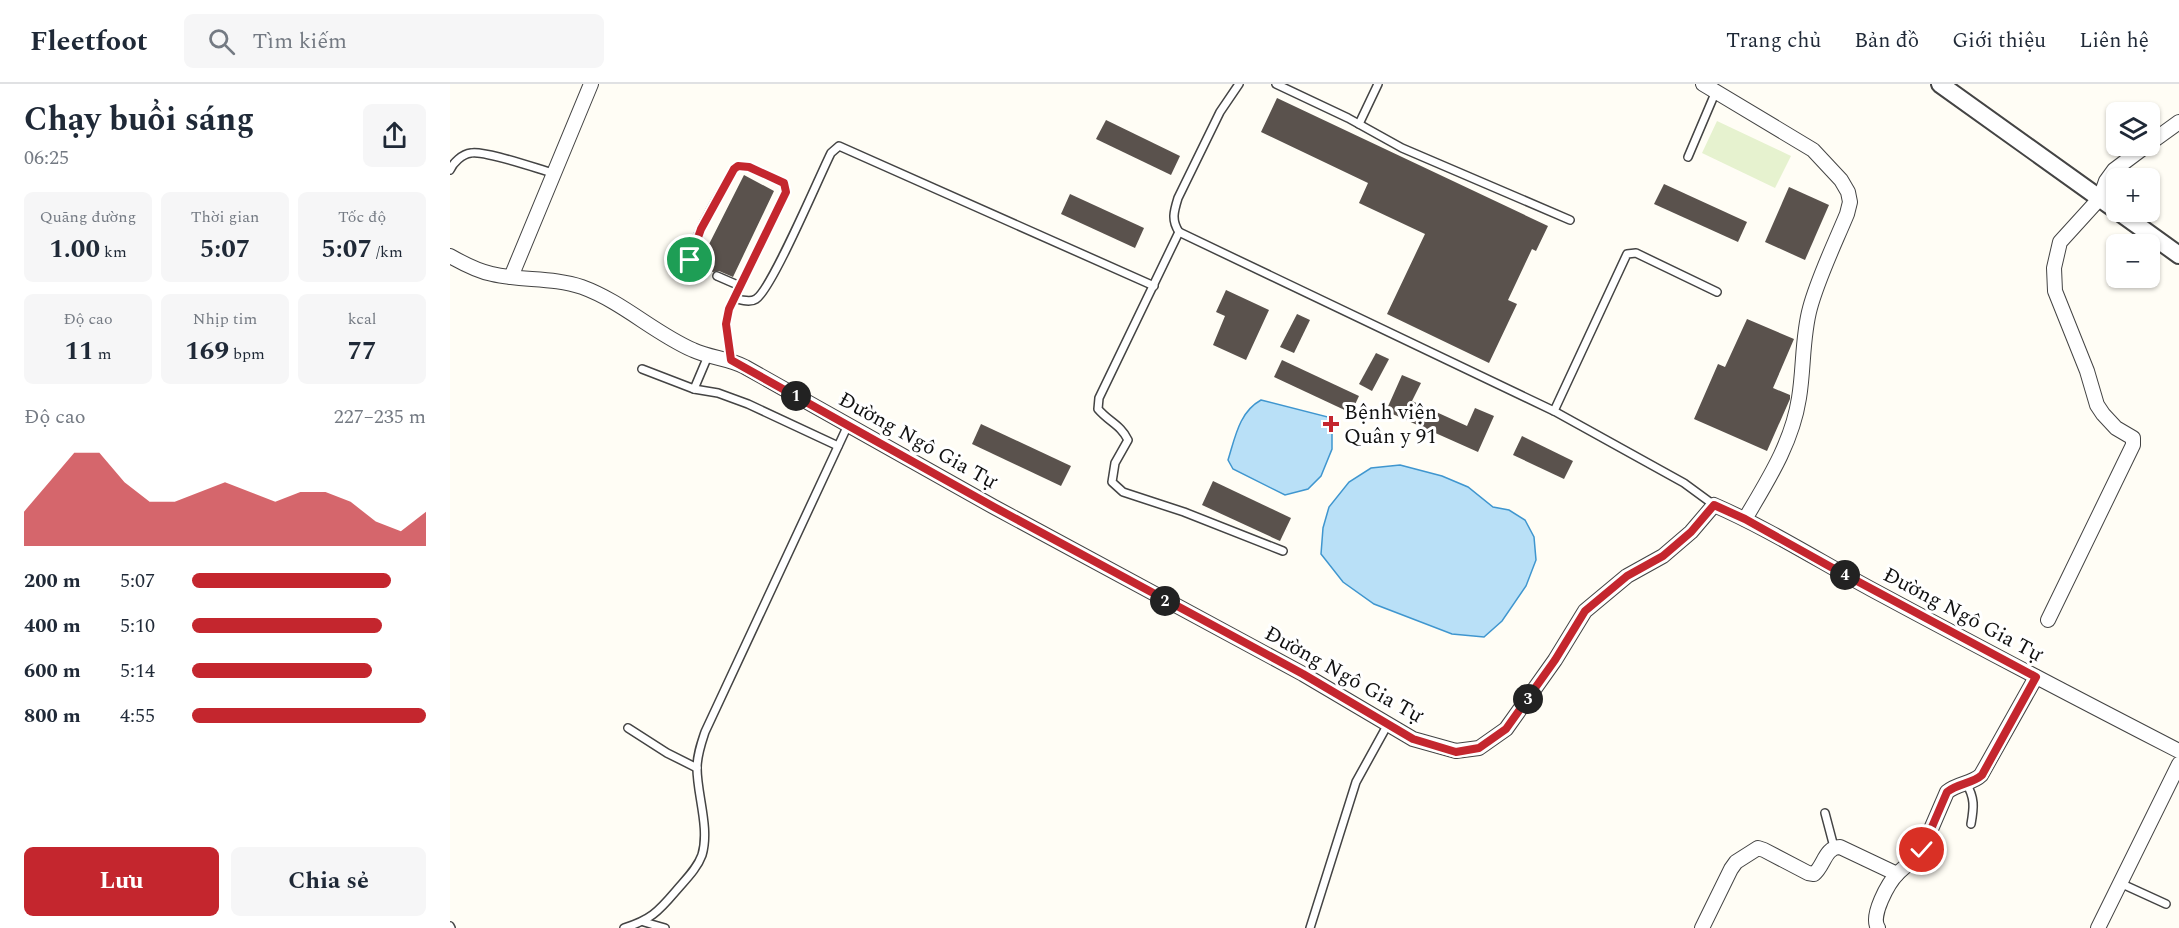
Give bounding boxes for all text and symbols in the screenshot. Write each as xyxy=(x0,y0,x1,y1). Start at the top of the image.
search box xyxy=(184,14,604,68)
text: Fleetfoot xyxy=(30,20,148,63)
icon: search xyxy=(205,25,238,58)
text: Tìm kiếm xyxy=(253,25,347,58)
text: Trang chủ xyxy=(1726,25,1821,57)
text: Bản đồ xyxy=(1854,25,1919,57)
text: Giới thiệu xyxy=(1952,25,2046,57)
text: Liên hệ xyxy=(2079,25,2149,57)
text: Chạy buổi sáng xyxy=(24,95,254,145)
map controls xyxy=(2106,102,2160,288)
button: layers xyxy=(2106,102,2160,156)
button: share xyxy=(363,104,426,167)
text: 06:25 xyxy=(24,143,69,173)
button: + xyxy=(2106,168,2160,222)
text: Quãng đường xyxy=(40,205,136,229)
text: Thời gian xyxy=(191,205,259,229)
text: Tốc độ xyxy=(338,205,386,229)
text: 1.00 xyxy=(49,229,100,269)
text: 5:07 xyxy=(200,229,250,269)
text: 5:07 xyxy=(321,229,372,269)
pin xyxy=(664,234,715,285)
button: − xyxy=(2106,234,2160,288)
text: km xyxy=(100,240,127,264)
text: /km xyxy=(372,240,403,264)
icon: arrive xyxy=(673,243,706,276)
text: Độ cao xyxy=(63,307,113,331)
text: Nhịp tim xyxy=(193,307,257,331)
text: kcal xyxy=(348,307,376,331)
text: 11 xyxy=(65,331,94,371)
text: 169 xyxy=(185,331,229,371)
text: 77 xyxy=(347,331,377,371)
text: m xyxy=(94,342,111,366)
text: bpm xyxy=(229,342,265,366)
pin: 1 xyxy=(781,381,811,411)
text: 1 xyxy=(792,384,800,408)
street label: Đường Ngô Gia Tự xyxy=(832,384,1004,498)
place label: Bệnh viện Quân y 91 xyxy=(1344,397,1437,453)
text: Độ cao xyxy=(24,402,85,432)
text: 227–235 m xyxy=(334,402,426,432)
marker: Bệnh viện Quân y 91 xyxy=(1322,415,1340,433)
street label: Đường Ngô Gia Tự xyxy=(1877,559,2049,671)
pin: 4 xyxy=(1830,560,1860,590)
text: 4 xyxy=(1841,563,1849,587)
text: 200 m xyxy=(24,566,81,596)
text: 5:07 xyxy=(120,566,155,596)
pin: 2 xyxy=(1150,586,1180,616)
text: 2 xyxy=(1161,589,1169,613)
text: 400 m xyxy=(24,611,81,641)
text: 5:10 xyxy=(120,611,155,641)
street label: Đường Ngô Gia Tự xyxy=(1258,618,1430,732)
text: 600 m xyxy=(24,656,81,686)
text: 5:14 xyxy=(120,656,155,686)
pin: 3 xyxy=(1513,684,1543,714)
text: 3 xyxy=(1524,687,1532,711)
text: 800 m xyxy=(24,701,81,731)
text: 4:55 xyxy=(120,701,155,731)
pin xyxy=(1896,824,1947,875)
icon: check xyxy=(1905,833,1938,866)
button: Lưu xyxy=(24,847,219,916)
button: Chia sẻ xyxy=(231,847,426,916)

